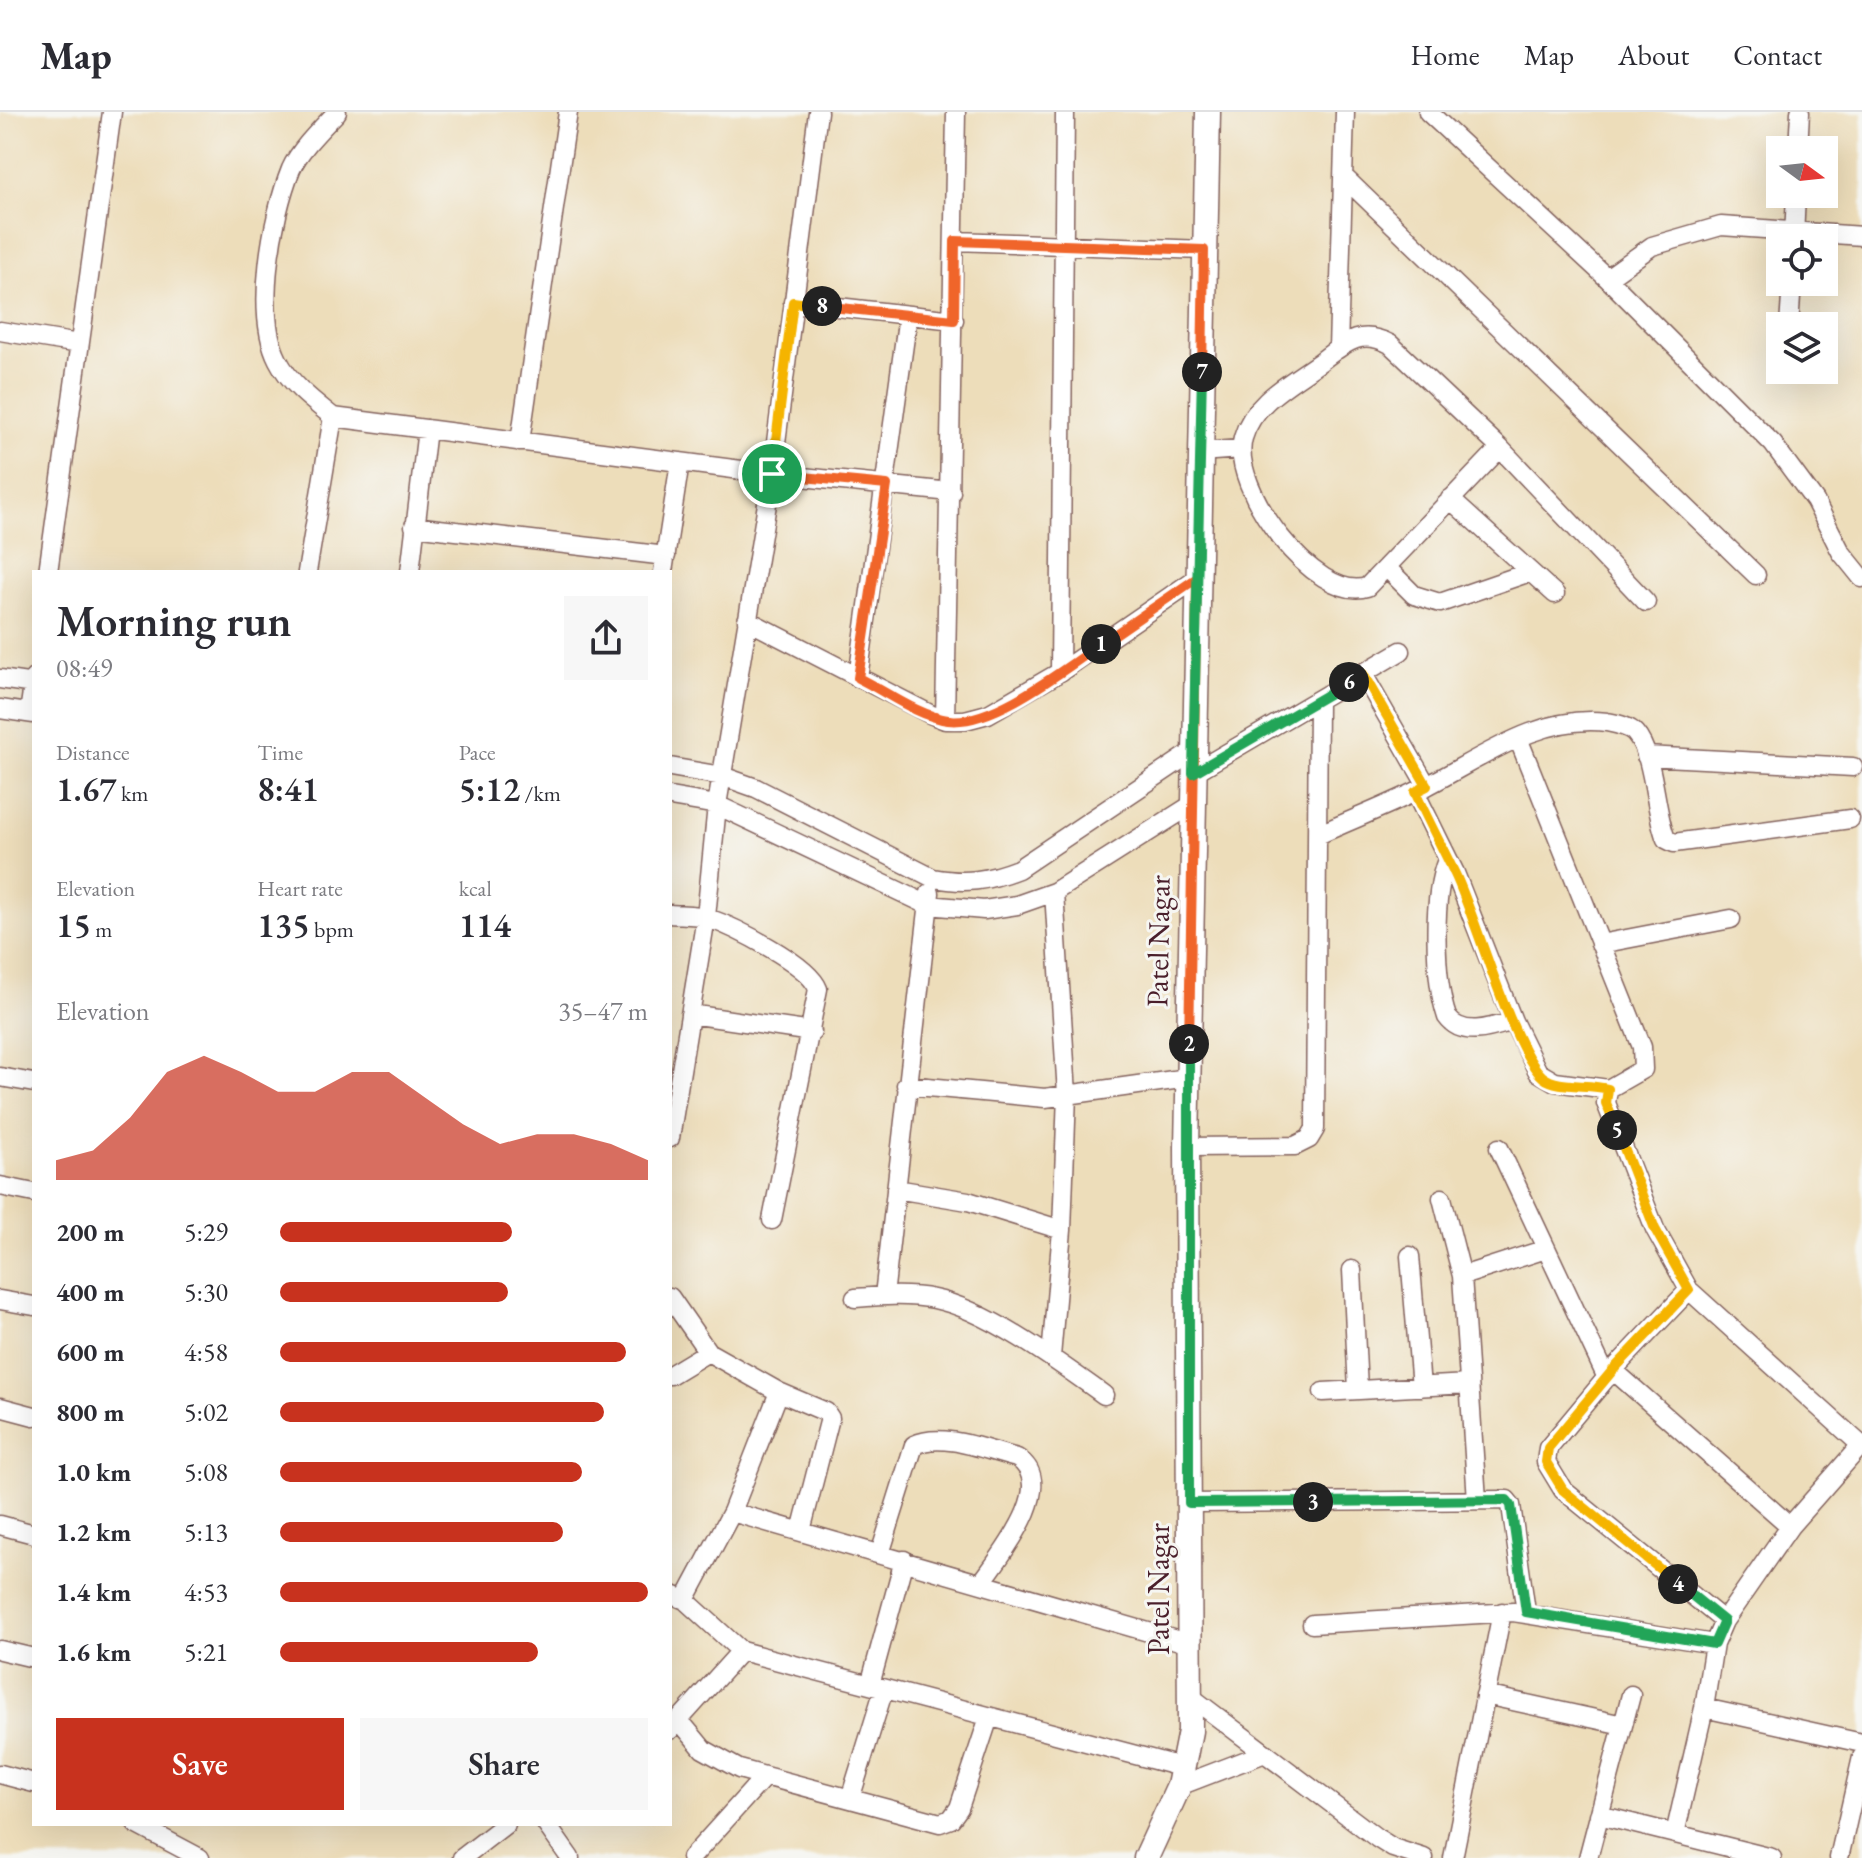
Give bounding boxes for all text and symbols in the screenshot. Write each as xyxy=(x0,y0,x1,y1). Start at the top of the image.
text: Map xyxy=(40,31,112,80)
text: Home xyxy=(1410,37,1480,73)
text: Map xyxy=(1524,37,1574,73)
text: About xyxy=(1618,37,1689,73)
text: Contact xyxy=(1733,37,1822,73)
north arrow xyxy=(1766,136,1838,208)
map controls xyxy=(1766,136,1838,384)
button: locate xyxy=(1766,224,1838,296)
pin: 8 xyxy=(802,286,842,326)
text: 8 xyxy=(816,291,828,320)
button: layers xyxy=(1766,312,1838,384)
pin: 7 xyxy=(1182,352,1222,392)
text: 7 xyxy=(1196,357,1208,386)
pin xyxy=(738,440,806,508)
icon: arrive xyxy=(750,452,794,496)
text: Morning run xyxy=(56,592,292,649)
button: share xyxy=(564,596,648,680)
pin: 1 xyxy=(1081,624,1121,664)
text: 1 xyxy=(1095,629,1107,658)
text: 08:49 xyxy=(56,651,112,685)
pin: 6 xyxy=(1329,662,1369,702)
text: 6 xyxy=(1343,667,1355,696)
text: Distance xyxy=(56,738,129,767)
text: Time xyxy=(257,738,303,767)
text: Pace xyxy=(459,738,496,767)
text: 1.67 xyxy=(56,767,117,811)
text: 8:41 xyxy=(257,767,319,811)
text: 5:12 xyxy=(459,767,520,811)
text: km xyxy=(117,779,148,808)
text: /km xyxy=(520,779,561,808)
text: Elevation xyxy=(56,874,135,903)
text: Heart rate xyxy=(257,874,343,903)
text: kcal xyxy=(459,874,492,903)
street label: Patel Nagar xyxy=(1137,875,1179,1007)
text: 15 xyxy=(56,903,91,947)
text: 135 xyxy=(257,903,310,947)
text: 114 xyxy=(459,903,511,947)
text: m xyxy=(91,915,112,944)
text: bpm xyxy=(310,915,354,944)
text: Elevation xyxy=(56,994,150,1028)
text: 35–47 m xyxy=(558,994,648,1028)
pin: 2 xyxy=(1169,1024,1209,1064)
text: 2 xyxy=(1183,1029,1195,1058)
pin: 5 xyxy=(1597,1110,1637,1150)
text: 5 xyxy=(1611,1115,1623,1144)
text: 200 m xyxy=(56,1215,124,1249)
text: 5:29 xyxy=(184,1215,228,1249)
text: 400 m xyxy=(56,1275,124,1309)
text: 5:30 xyxy=(184,1275,228,1309)
text: 600 m xyxy=(56,1335,124,1369)
text: 4:58 xyxy=(184,1335,228,1369)
text: 800 m xyxy=(56,1395,124,1429)
text: 5:02 xyxy=(184,1395,228,1429)
text: 1.0 km xyxy=(56,1455,131,1489)
text: 5:08 xyxy=(184,1455,228,1489)
pin: 3 xyxy=(1293,1482,1333,1522)
text: 3 xyxy=(1307,1487,1319,1516)
text: 1.2 km xyxy=(56,1515,131,1549)
text: 5:13 xyxy=(184,1515,228,1549)
street label: Patel Nagar xyxy=(1139,1523,1178,1655)
pin: 4 xyxy=(1658,1564,1698,1604)
text: 4 xyxy=(1672,1569,1684,1598)
text: 1.4 km xyxy=(56,1575,131,1609)
text: 4:53 xyxy=(184,1575,228,1609)
text: 1.6 km xyxy=(56,1635,131,1669)
text: 5:21 xyxy=(184,1635,228,1669)
button: Save xyxy=(56,1718,344,1810)
button: Share xyxy=(360,1718,648,1810)

